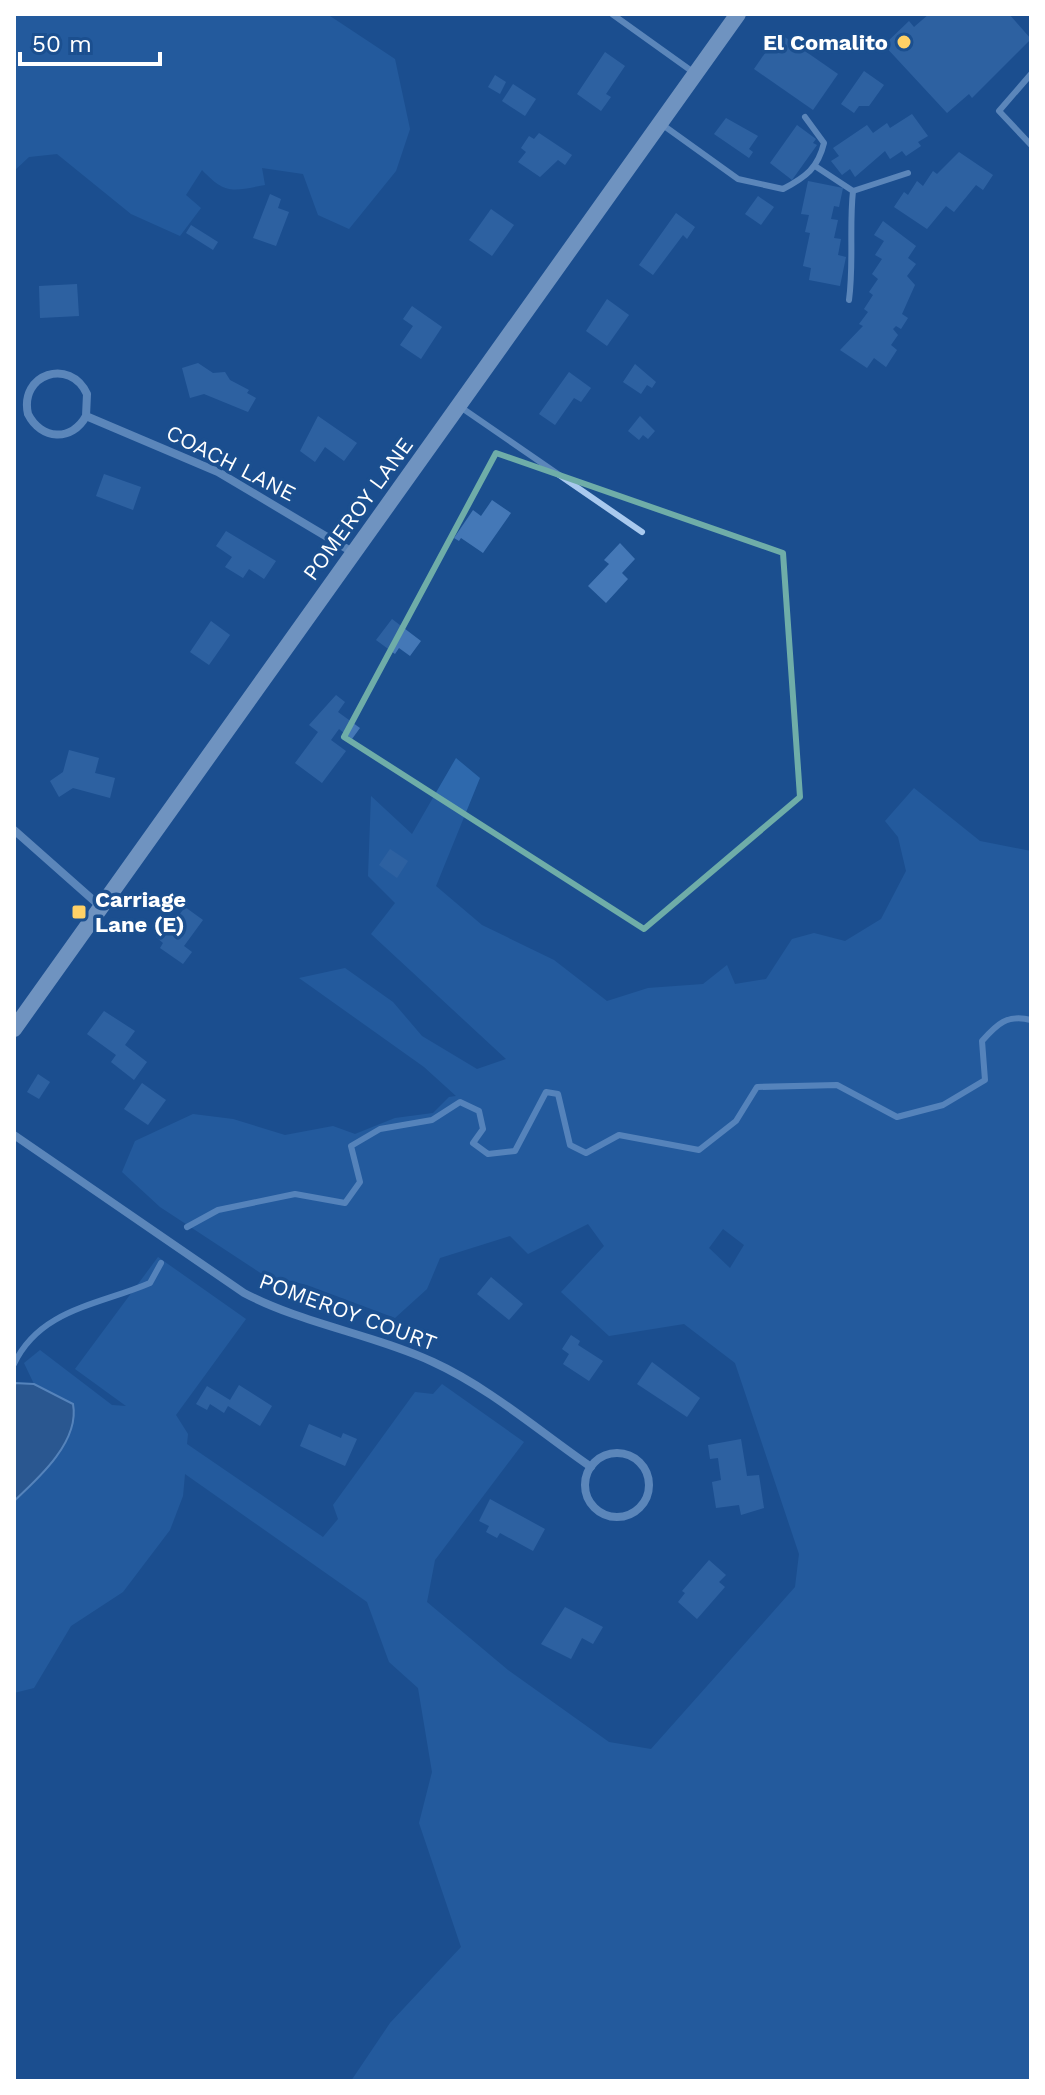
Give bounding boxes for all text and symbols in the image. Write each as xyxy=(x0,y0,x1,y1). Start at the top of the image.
scale bar xyxy=(20,16,160,66)
text: 50 m xyxy=(32,30,92,58)
place label: El Comalito xyxy=(763,30,888,55)
marker: El Comalito xyxy=(895,33,913,51)
street label: COACH LANE xyxy=(162,420,300,506)
street label: POMEROY LANE xyxy=(298,433,418,585)
place label: Carriage Lane (E) xyxy=(95,887,186,937)
marker: Carriage Lane (E) xyxy=(70,903,88,921)
street label: POMEROY COURT xyxy=(256,1268,440,1356)

